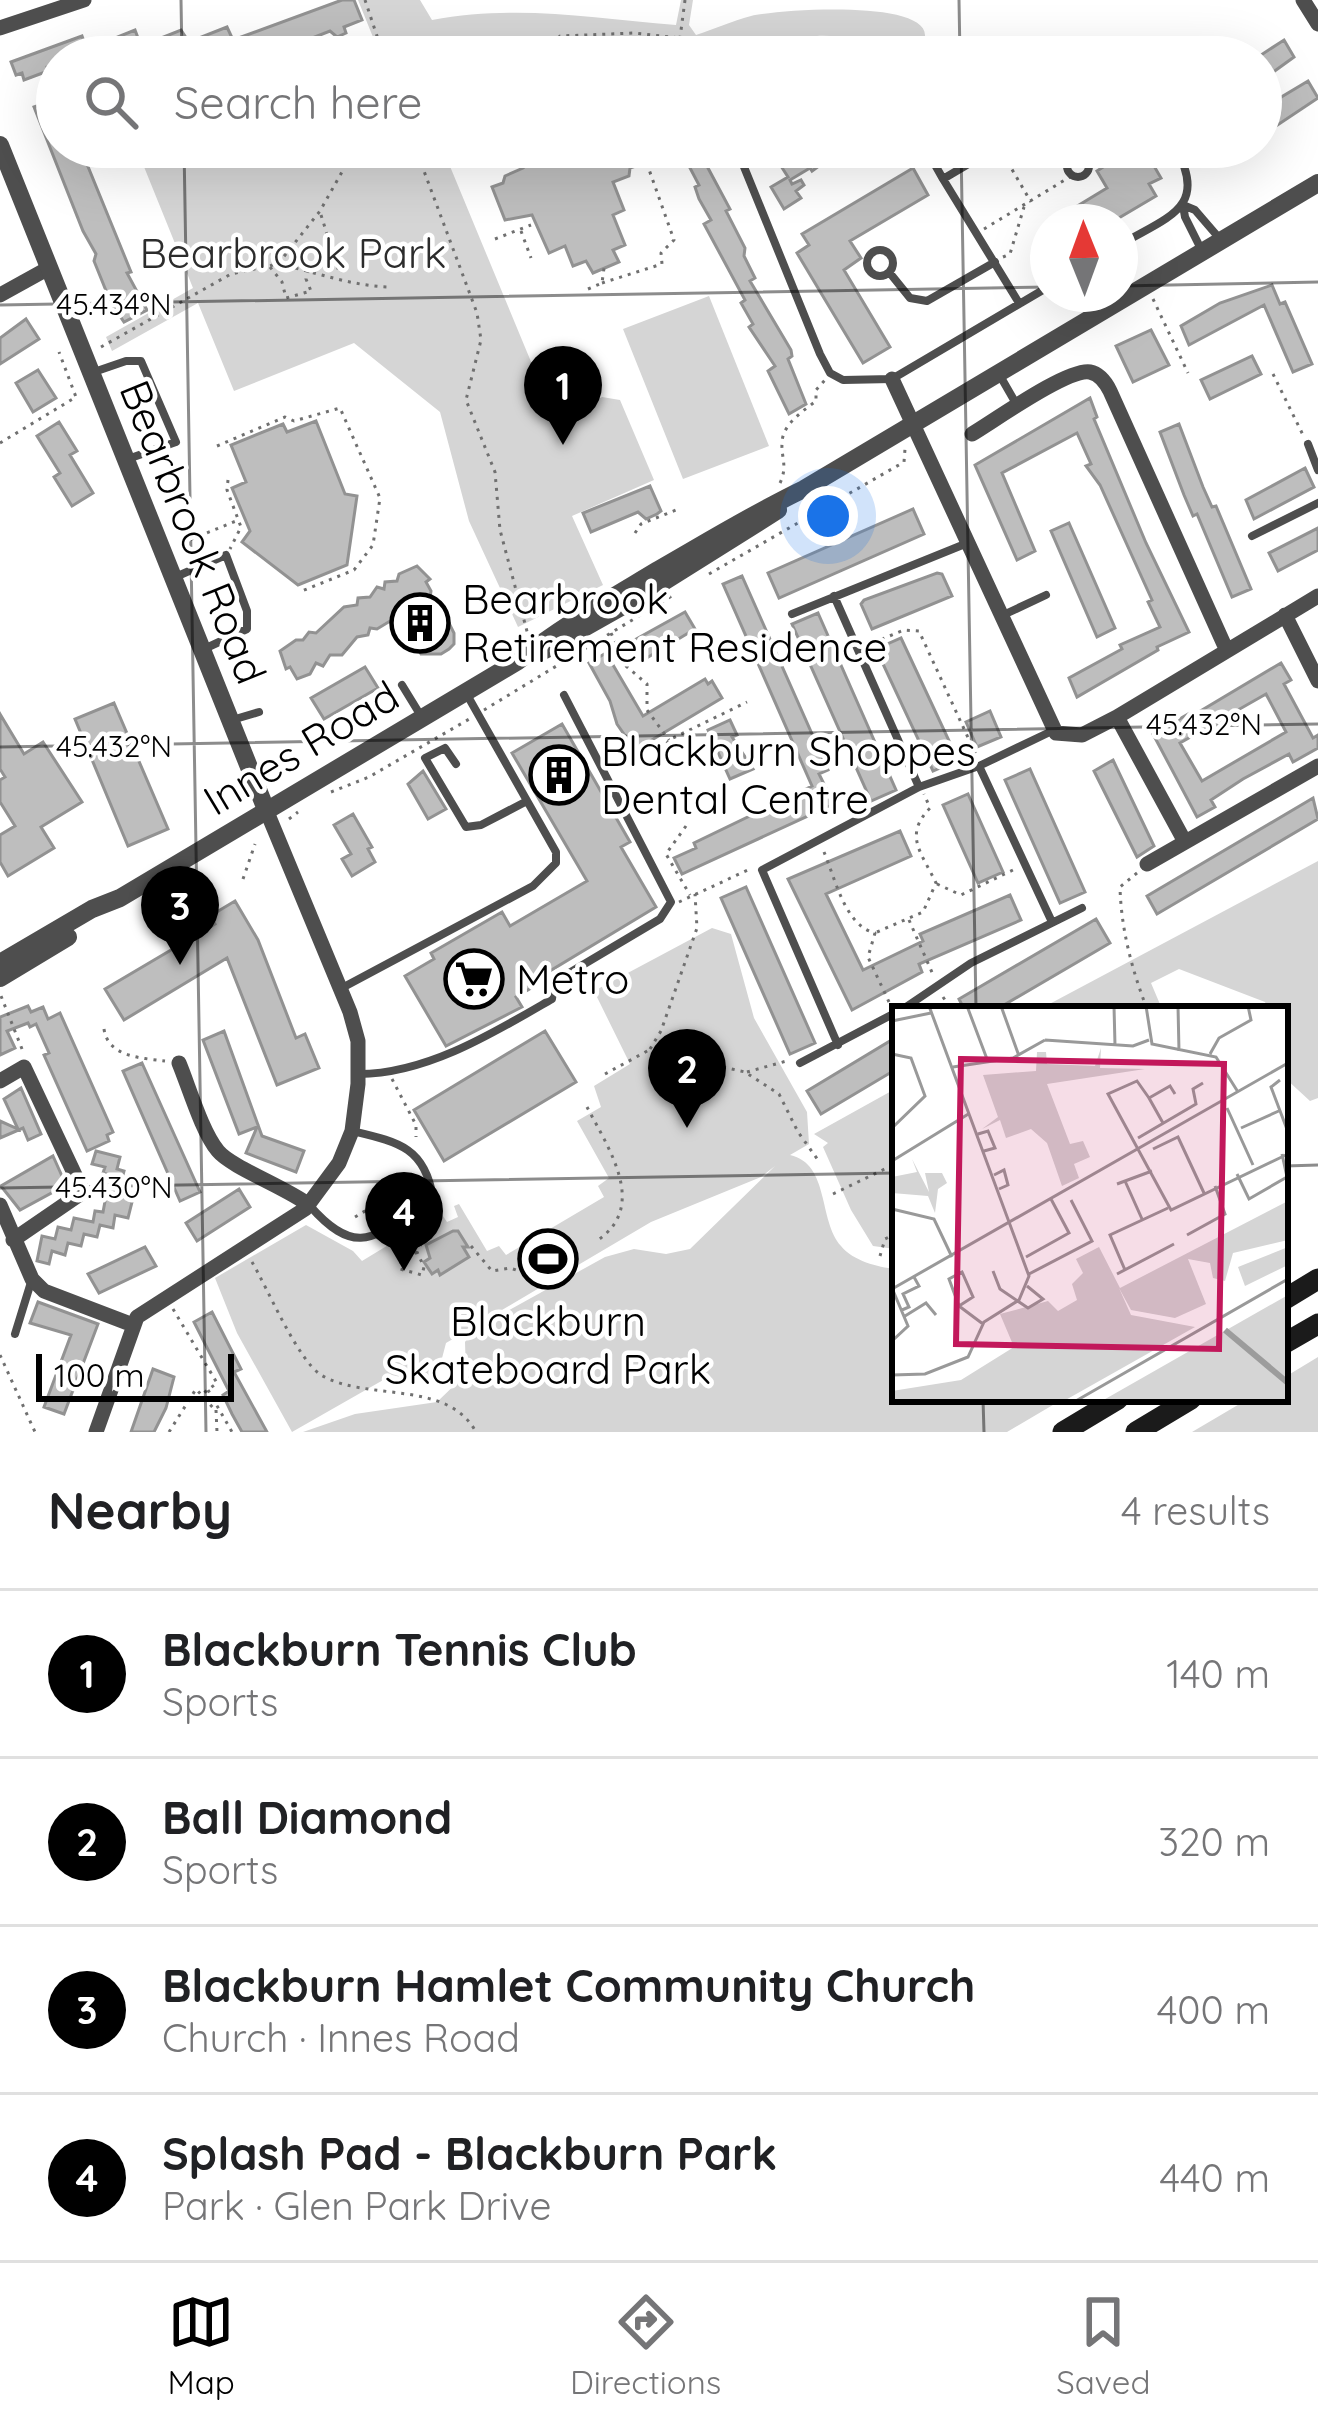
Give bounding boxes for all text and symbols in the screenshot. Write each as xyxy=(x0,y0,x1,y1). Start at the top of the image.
search box xyxy=(36,36,1282,168)
icon: search xyxy=(78,69,144,135)
text: Search here xyxy=(174,74,422,130)
north arrow xyxy=(1030,204,1138,312)
park label: Bearbrook Park xyxy=(139,226,447,279)
text: 45.434°N xyxy=(56,285,172,323)
pin: 1 xyxy=(524,346,602,445)
street label: Bearbrook Road xyxy=(109,372,278,691)
your location xyxy=(798,486,858,546)
place label: Bearbrook Retirement Residence xyxy=(462,572,887,673)
building icon: Bearbrook Retirement Residence xyxy=(389,592,451,654)
street label: Innes Road xyxy=(194,669,408,826)
text: 45.432°N xyxy=(1146,705,1262,743)
place label: Blackburn Shoppes Dental Centre xyxy=(601,724,976,825)
text: 45.432°N xyxy=(56,727,172,765)
building icon: Blackburn Shoppes Dental Centre xyxy=(528,744,590,806)
pin: 3 xyxy=(141,866,219,965)
supermarket icon: Metro xyxy=(443,948,505,1010)
place label: Metro xyxy=(516,952,629,1005)
inset map xyxy=(892,1006,1288,1402)
pin: 2 xyxy=(648,1029,726,1128)
text: 45.430°N xyxy=(55,1168,173,1206)
pin: 4 xyxy=(365,1172,443,1271)
sports icon: Blackburn Skateboard Park xyxy=(517,1228,579,1290)
place label: Blackburn Skateboard Park xyxy=(385,1294,711,1395)
scale bar xyxy=(36,1348,234,1401)
text: 100 m xyxy=(54,1354,145,1395)
text: Nearby xyxy=(48,1478,232,1542)
text: 4 results xyxy=(1121,1486,1270,1535)
text: Blackburn Tennis Club xyxy=(162,1621,637,1677)
text: 1 xyxy=(79,1649,95,1698)
text: 140 m xyxy=(1166,1649,1270,1698)
text: Sports xyxy=(162,1677,278,1726)
text: Ball Diamond xyxy=(162,1789,452,1845)
text: 2 xyxy=(76,1817,98,1866)
text: 320 m xyxy=(1159,1817,1270,1866)
text: Sports xyxy=(162,1845,278,1894)
text: Blackburn Hamlet Community Church xyxy=(162,1957,975,2013)
text: 3 xyxy=(77,1985,97,2034)
text: 400 m xyxy=(1157,1985,1270,2034)
text: Church · Innes Road xyxy=(162,2013,520,2062)
text: Splash Pad - Blackburn Park xyxy=(162,2125,777,2181)
text: 4 xyxy=(76,2153,98,2202)
text: 440 m xyxy=(1159,2153,1270,2202)
text: Park · Glen Park Drive xyxy=(162,2181,551,2230)
tab: Map xyxy=(168,2289,235,2402)
tab: Directions xyxy=(570,2289,721,2402)
tab: Saved xyxy=(1056,2289,1150,2402)

